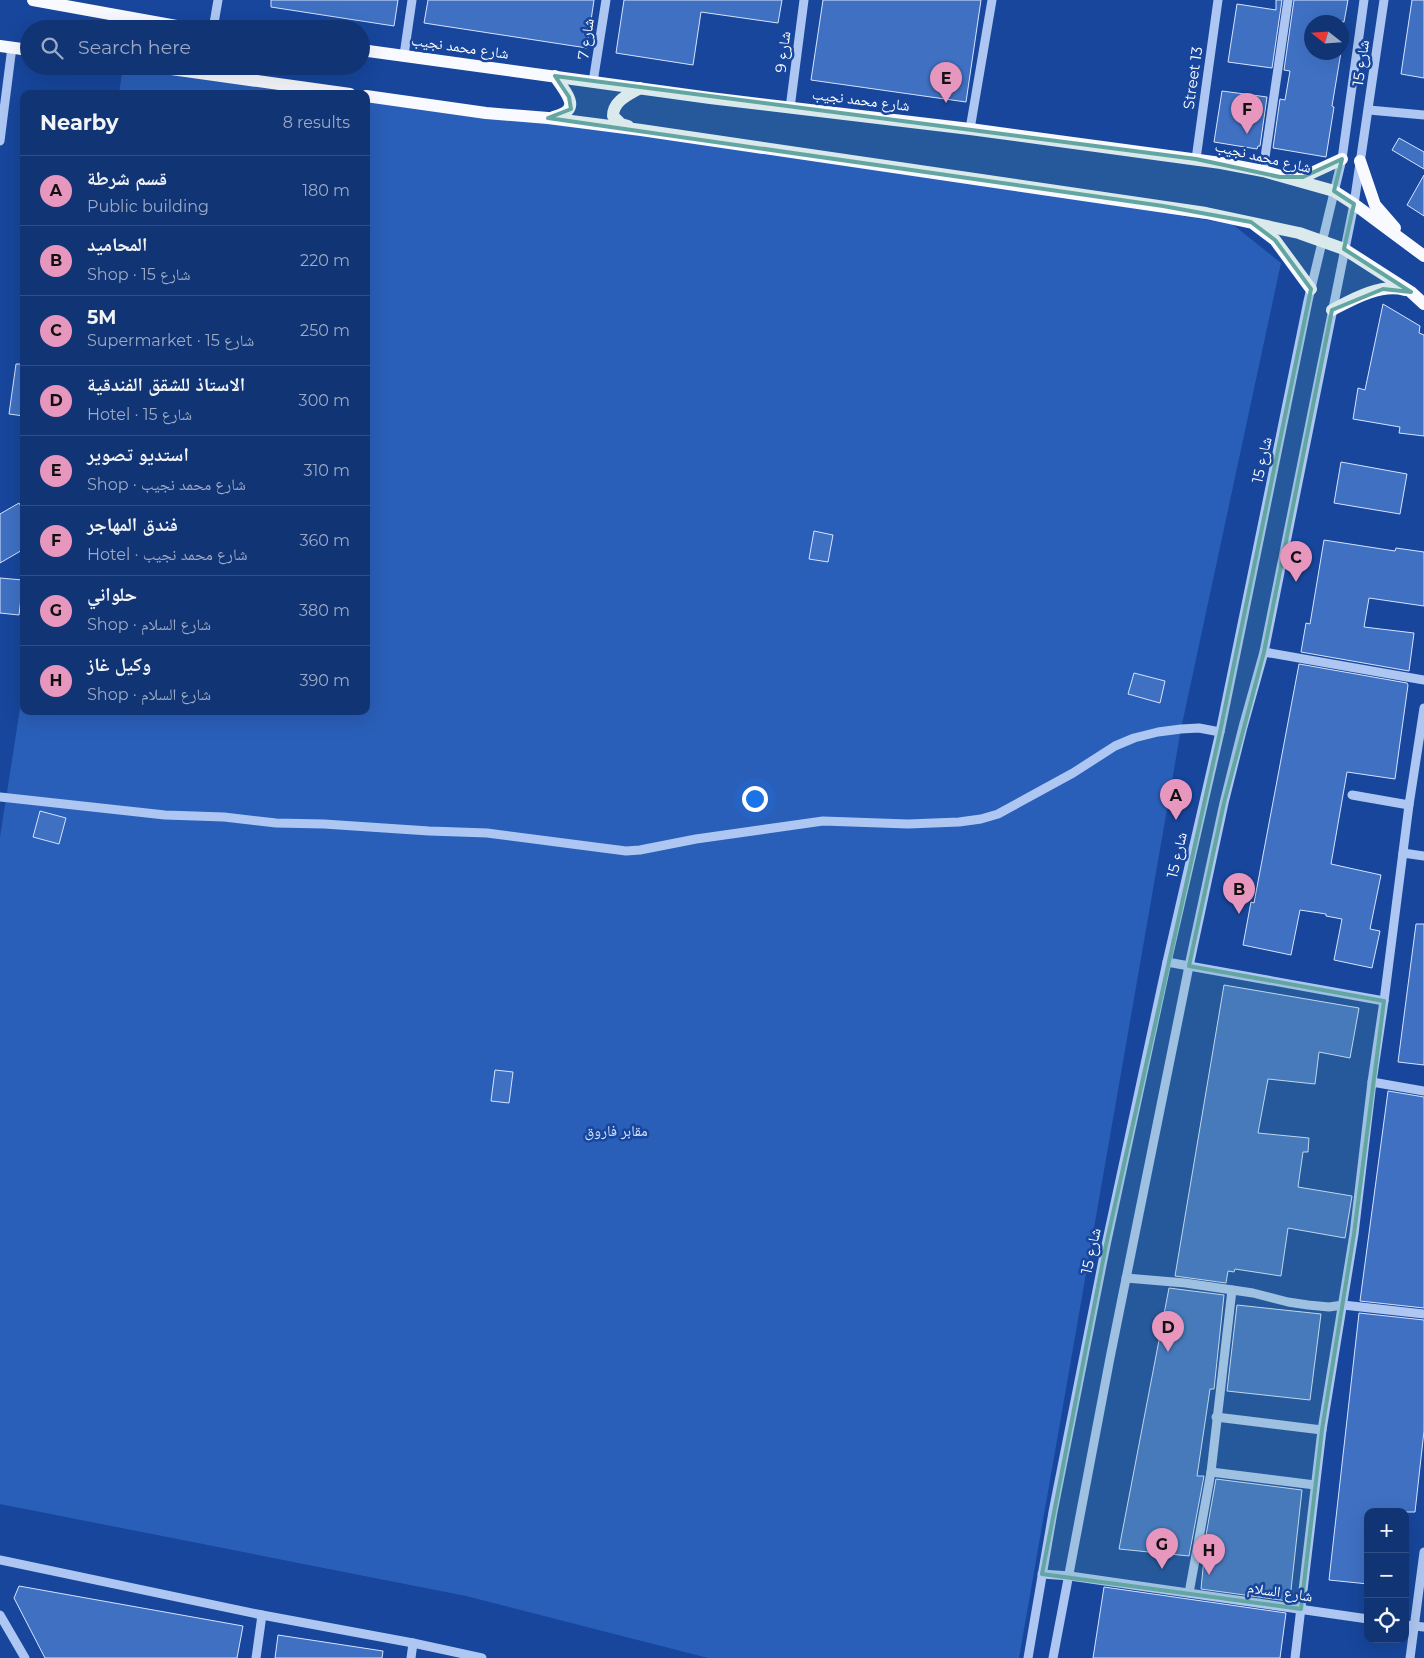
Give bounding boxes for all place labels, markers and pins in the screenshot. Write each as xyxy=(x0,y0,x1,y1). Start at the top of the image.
pin: E xyxy=(930,62,962,103)
pin: F xyxy=(1231,93,1263,134)
pin: C xyxy=(1280,541,1312,582)
pin: A xyxy=(1160,779,1192,820)
pin: B xyxy=(1223,873,1255,914)
pin: D xyxy=(1152,1311,1184,1352)
pin: G xyxy=(1146,1528,1178,1569)
pin: H xyxy=(1193,1534,1225,1575)

